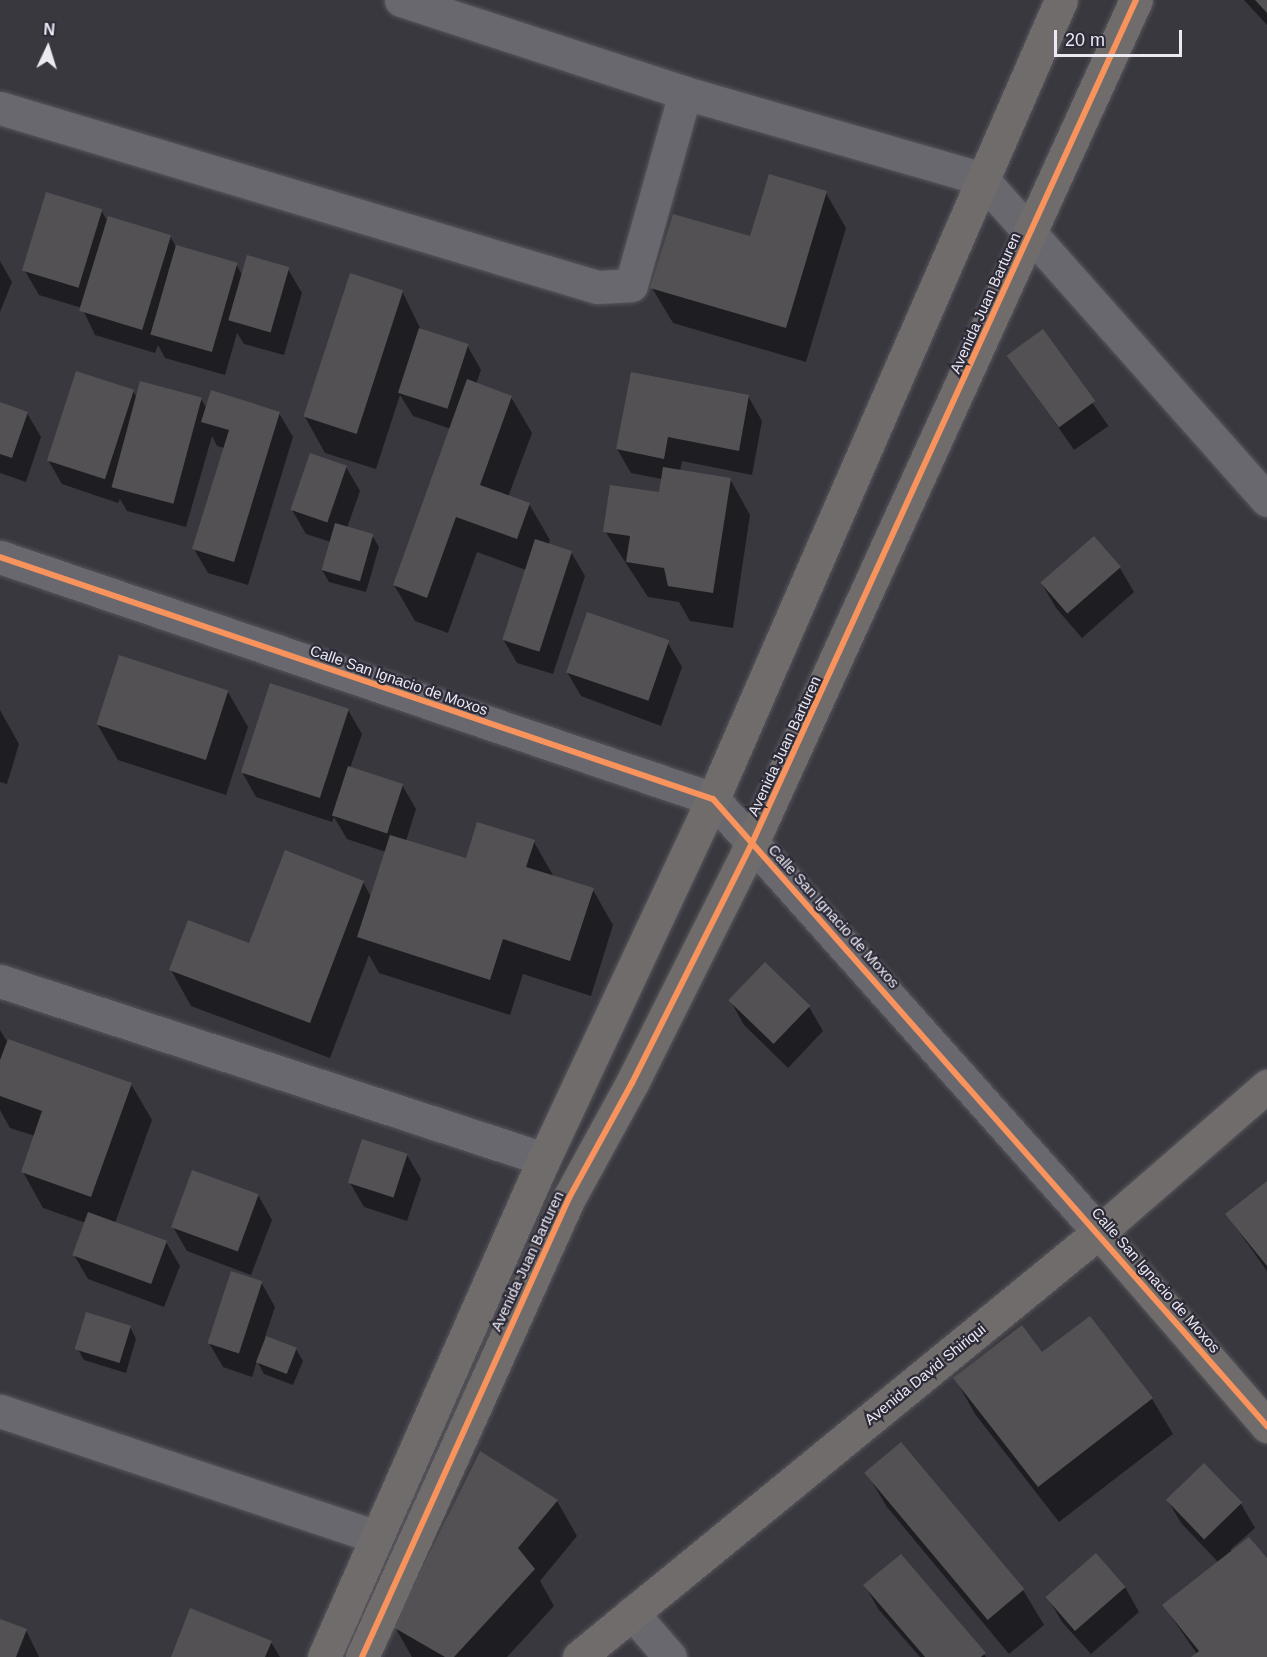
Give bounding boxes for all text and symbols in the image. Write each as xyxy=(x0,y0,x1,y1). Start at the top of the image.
north arrow xyxy=(18,18,78,78)
scale bar xyxy=(1057,18,1184,56)
text: N xyxy=(43,21,56,38)
text: 20 m xyxy=(1065,30,1105,50)
street label: Avenida Juan Barturen xyxy=(946,230,1024,376)
street label: Calle San Ignacio de Moxos xyxy=(308,641,490,719)
street label: Avenida Juan Barturen xyxy=(744,673,824,819)
street label: Calle San Ignacio de Moxos xyxy=(765,841,903,991)
street label: Avenida Juan Barturen xyxy=(487,1188,567,1334)
street label: Calle San Ignacio de Moxos xyxy=(1088,1204,1224,1356)
street label: Avenida David Shiriqui xyxy=(861,1320,989,1428)

